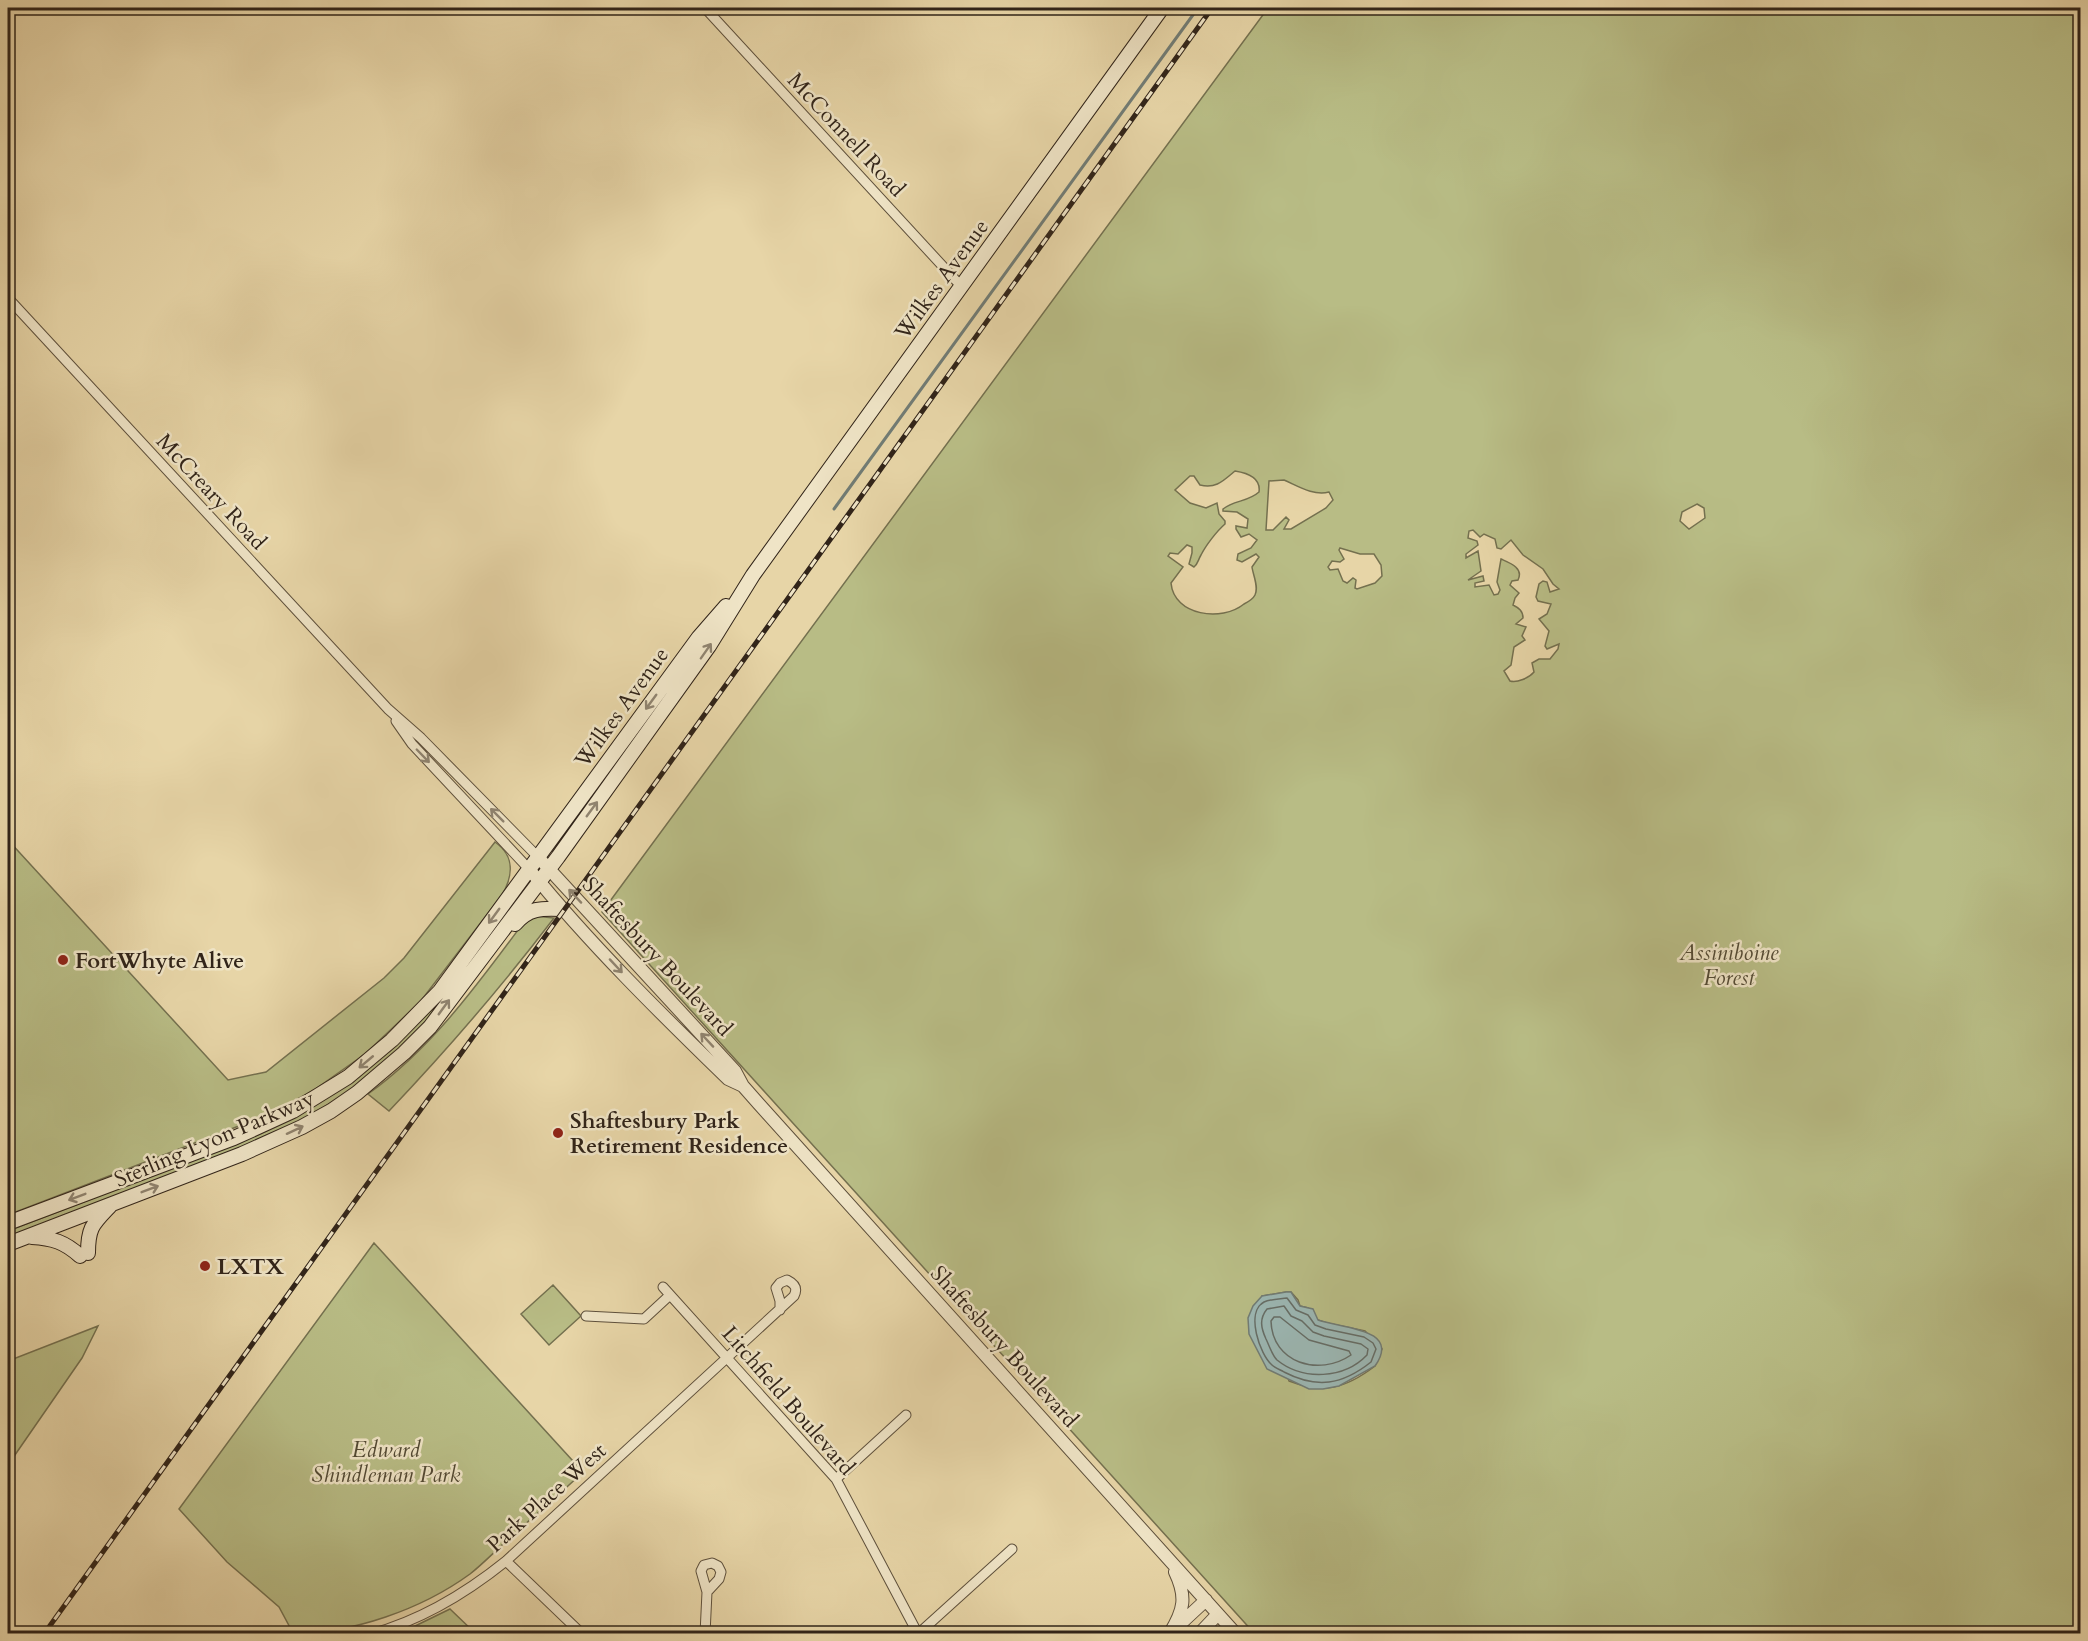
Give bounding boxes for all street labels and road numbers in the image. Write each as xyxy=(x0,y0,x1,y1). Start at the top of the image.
street label: McConnell Road xyxy=(781,66,912,204)
street label: Wilkes Avenue xyxy=(887,213,996,347)
street label: McCreary Road xyxy=(149,427,273,557)
street label: Wilkes Avenue xyxy=(567,641,676,775)
street label: Shaftesbury Boulevard xyxy=(575,870,739,1043)
street label: Sterling Lyon Parkway xyxy=(110,1083,319,1195)
street label: Shaftesbury Boulevard xyxy=(924,1259,1085,1434)
street label: Litchfield Boulevard xyxy=(715,1319,862,1482)
street label: Park Place West xyxy=(481,1436,613,1559)

